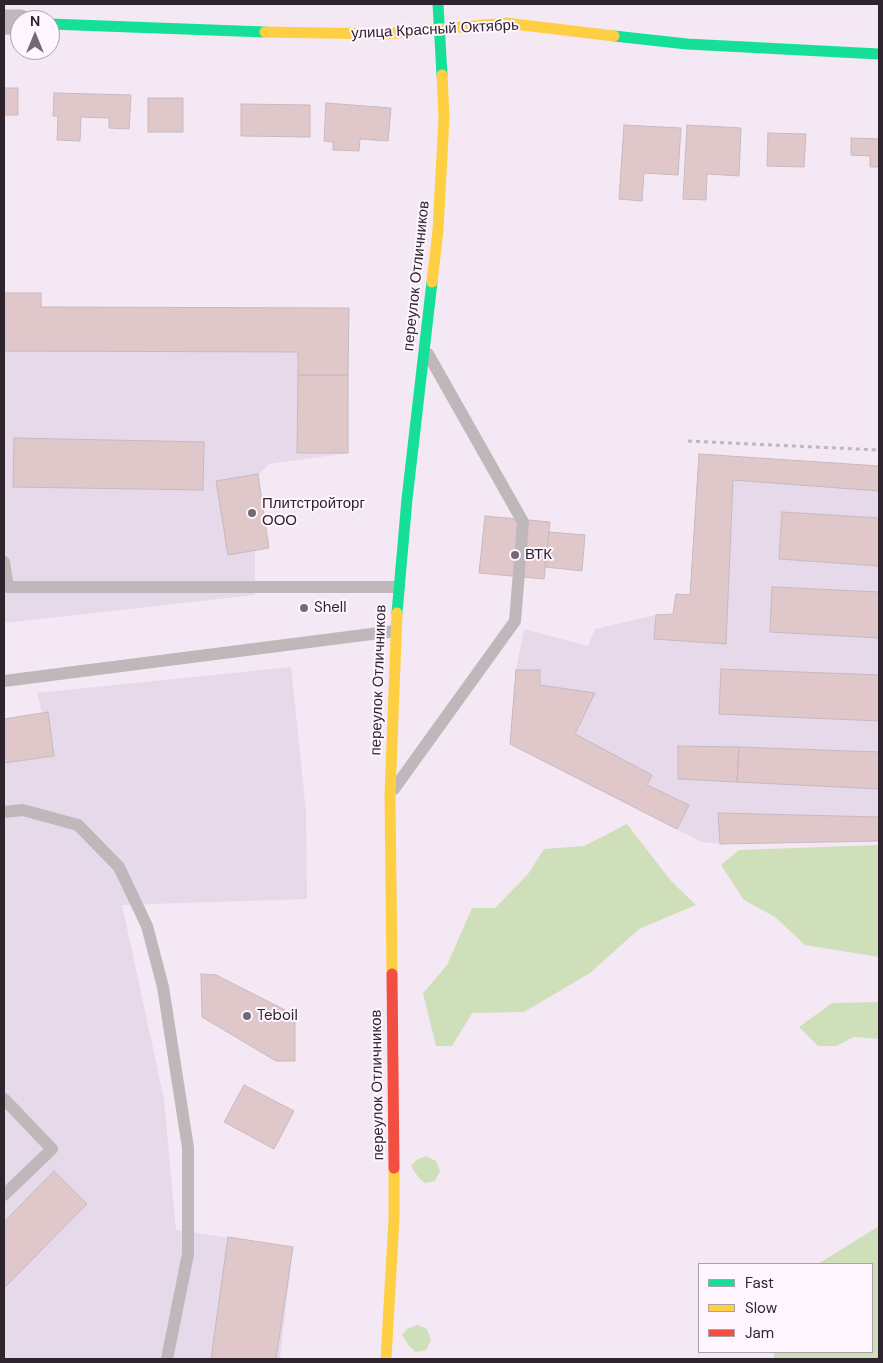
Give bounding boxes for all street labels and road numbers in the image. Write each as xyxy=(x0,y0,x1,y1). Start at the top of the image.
street label: улица Красный Октябрь xyxy=(351,17,519,43)
street label: переулок Отличников xyxy=(400,200,434,352)
street label: переулок Отличников xyxy=(367,604,391,756)
street label: переулок Отличников xyxy=(368,1009,388,1161)

